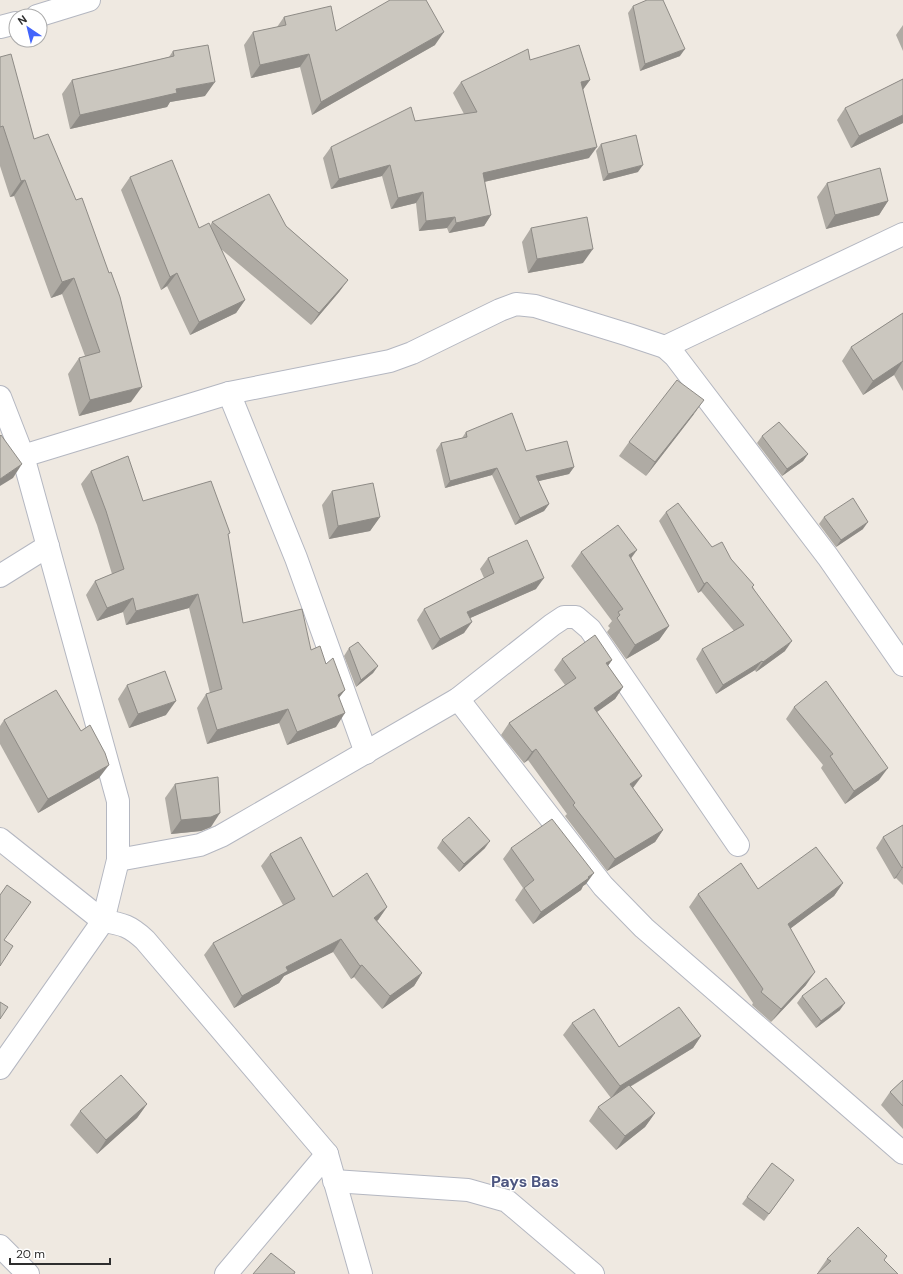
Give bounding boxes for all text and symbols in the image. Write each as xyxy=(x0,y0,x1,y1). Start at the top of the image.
north arrow xyxy=(8,8,48,48)
text: N xyxy=(15,12,30,28)
district label: Pays Bas xyxy=(491,1171,559,1192)
scale bar xyxy=(10,1240,110,1266)
text: 20 m xyxy=(16,1246,45,1262)

